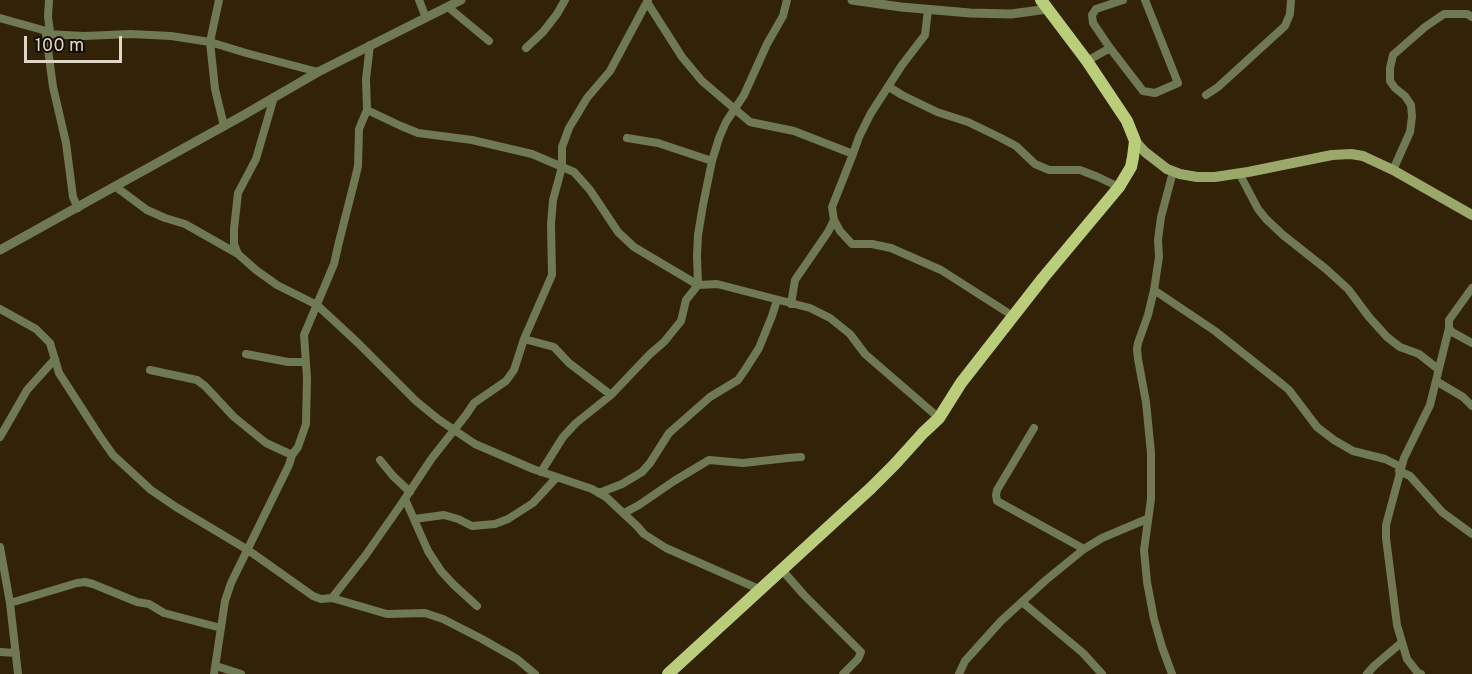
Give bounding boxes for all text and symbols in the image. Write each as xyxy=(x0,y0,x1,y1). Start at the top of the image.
scale bar xyxy=(27,24,124,62)
text: 100 m xyxy=(35,35,84,58)

